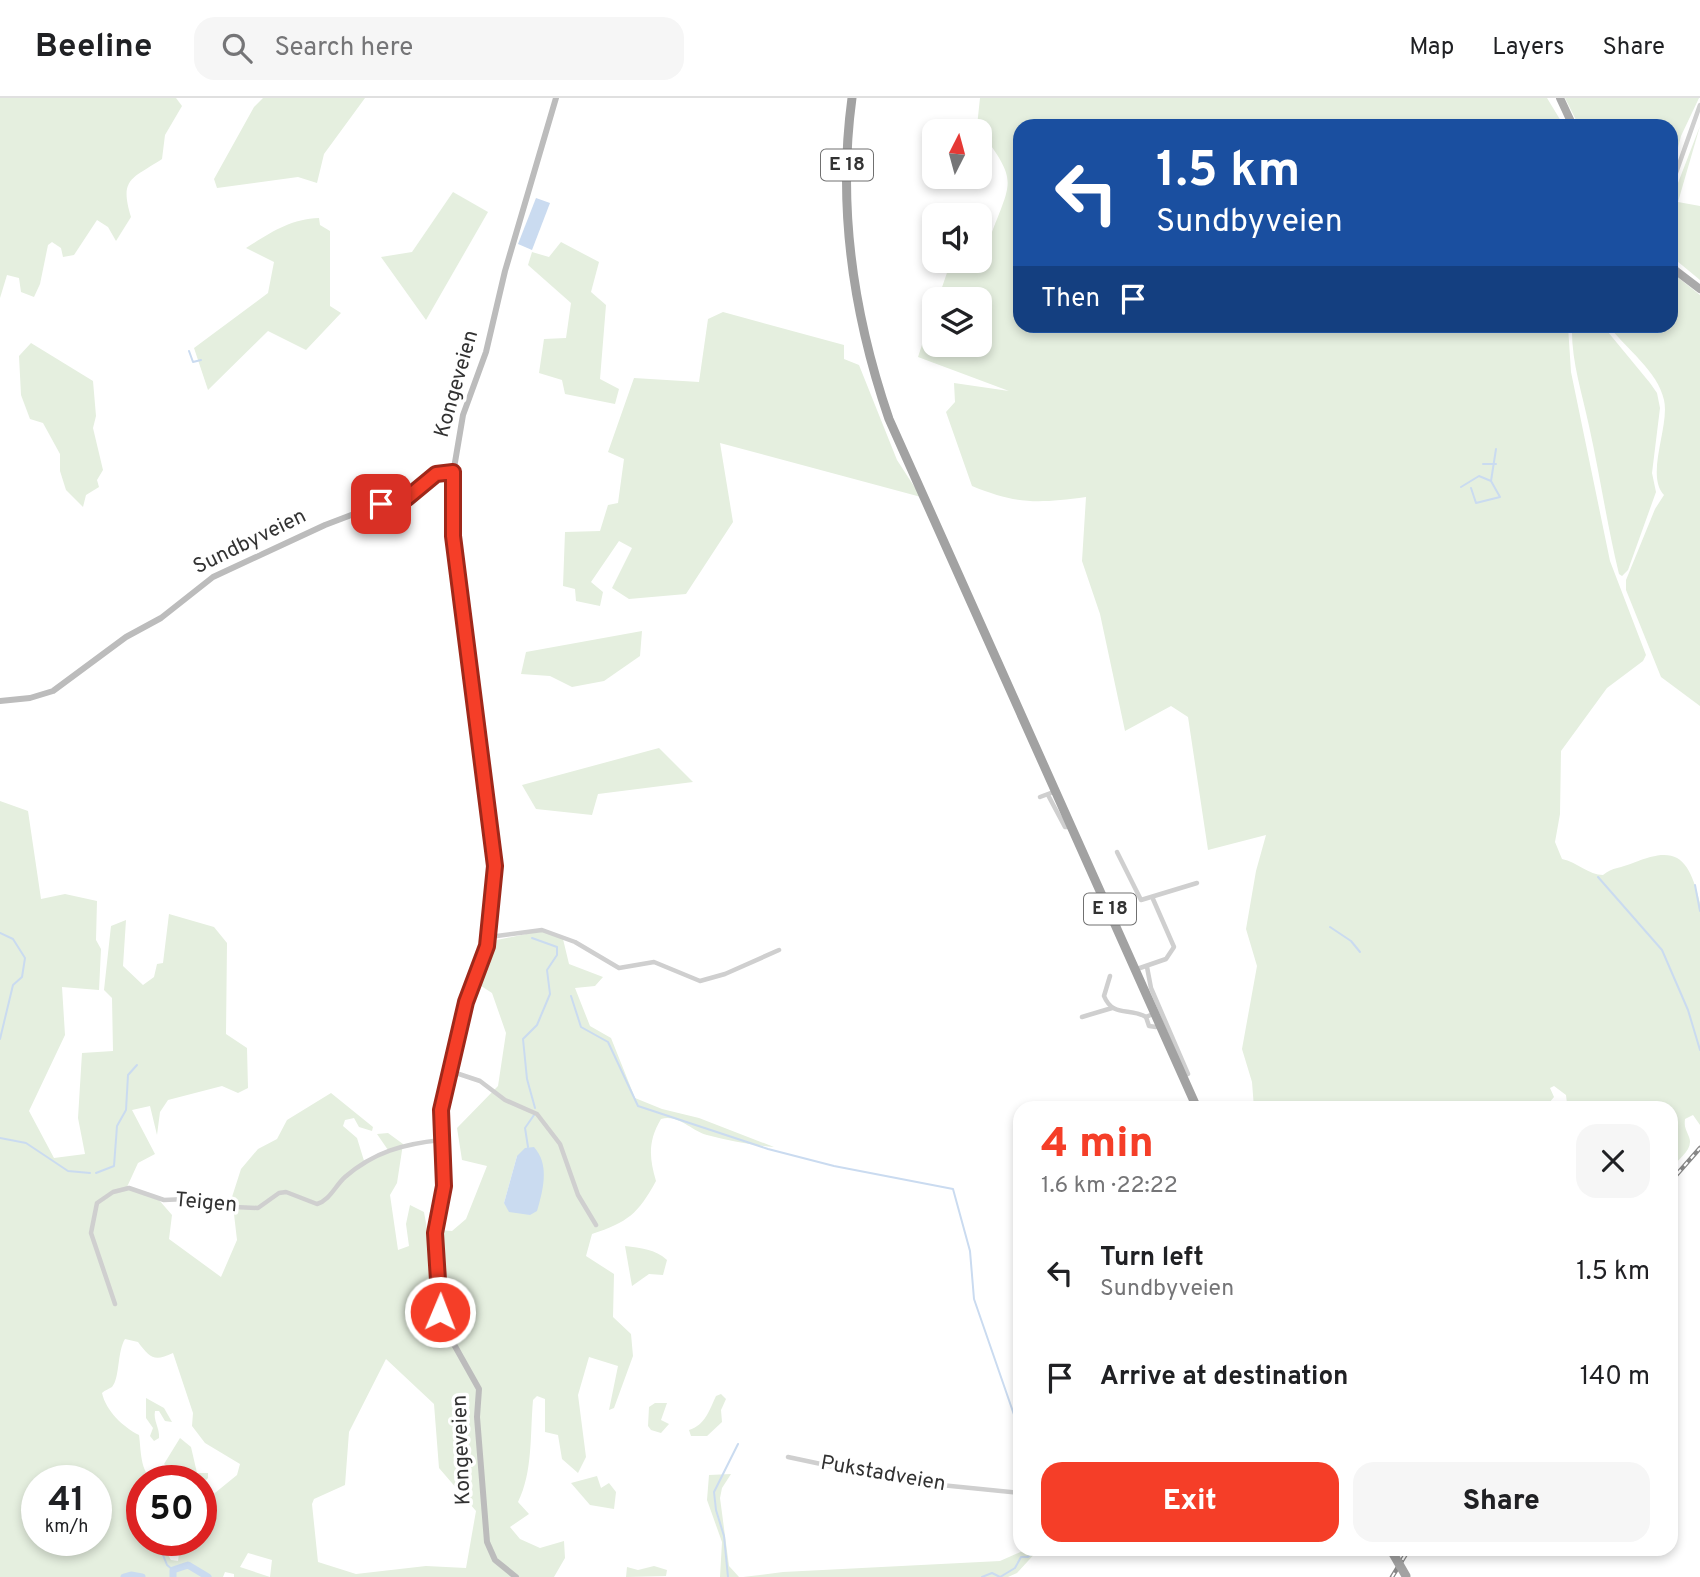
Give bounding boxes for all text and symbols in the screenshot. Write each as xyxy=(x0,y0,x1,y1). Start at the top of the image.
search box xyxy=(194,17,684,80)
text: Beeline xyxy=(35,27,152,69)
icon: search xyxy=(218,29,256,67)
text: Search here xyxy=(274,32,413,65)
text: Map xyxy=(1409,33,1454,63)
text: Layers xyxy=(1492,33,1564,63)
text: Share xyxy=(1602,33,1665,63)
north arrow xyxy=(922,119,992,189)
map controls xyxy=(922,119,992,357)
text: 1.5 km xyxy=(1156,142,1300,204)
icon: left xyxy=(1041,147,1132,238)
road number: E 18 xyxy=(821,150,873,180)
button: sound xyxy=(922,203,992,273)
text: Sundbyveien xyxy=(1156,203,1343,243)
icon: arrive xyxy=(1114,280,1152,318)
text: Then xyxy=(1041,283,1100,316)
button: layers xyxy=(922,287,992,357)
street label: Kongeveien xyxy=(429,327,485,441)
pin xyxy=(351,474,411,534)
icon: arrive xyxy=(362,485,400,523)
street label: Sundbyveien xyxy=(189,503,311,581)
road number: E 18 xyxy=(1084,894,1136,924)
text: 4 min xyxy=(1041,1119,1154,1172)
button: close xyxy=(1576,1124,1650,1198)
text: 1.6 km · 22:22 xyxy=(1041,1172,1178,1201)
street label: Teigen xyxy=(174,1187,238,1219)
text: Turn left xyxy=(1100,1242,1204,1275)
icon: left xyxy=(1041,1254,1079,1292)
text: 1.5 km xyxy=(1576,1256,1650,1289)
position arrow xyxy=(403,1275,477,1349)
text: Sundbyveien xyxy=(1100,1275,1234,1304)
icon: arrive xyxy=(1041,1359,1079,1397)
text: Arrive at destination xyxy=(1100,1361,1348,1394)
text: 140 m xyxy=(1580,1361,1650,1394)
street label: Kongeveien xyxy=(447,1394,477,1506)
street label: Pukstadveien xyxy=(818,1450,948,1498)
button: Exit xyxy=(1041,1462,1339,1542)
button: Share xyxy=(1353,1462,1650,1542)
speed limit sign: 50 xyxy=(126,1465,217,1556)
text: 41 xyxy=(48,1479,85,1523)
text: km/h xyxy=(45,1516,88,1539)

